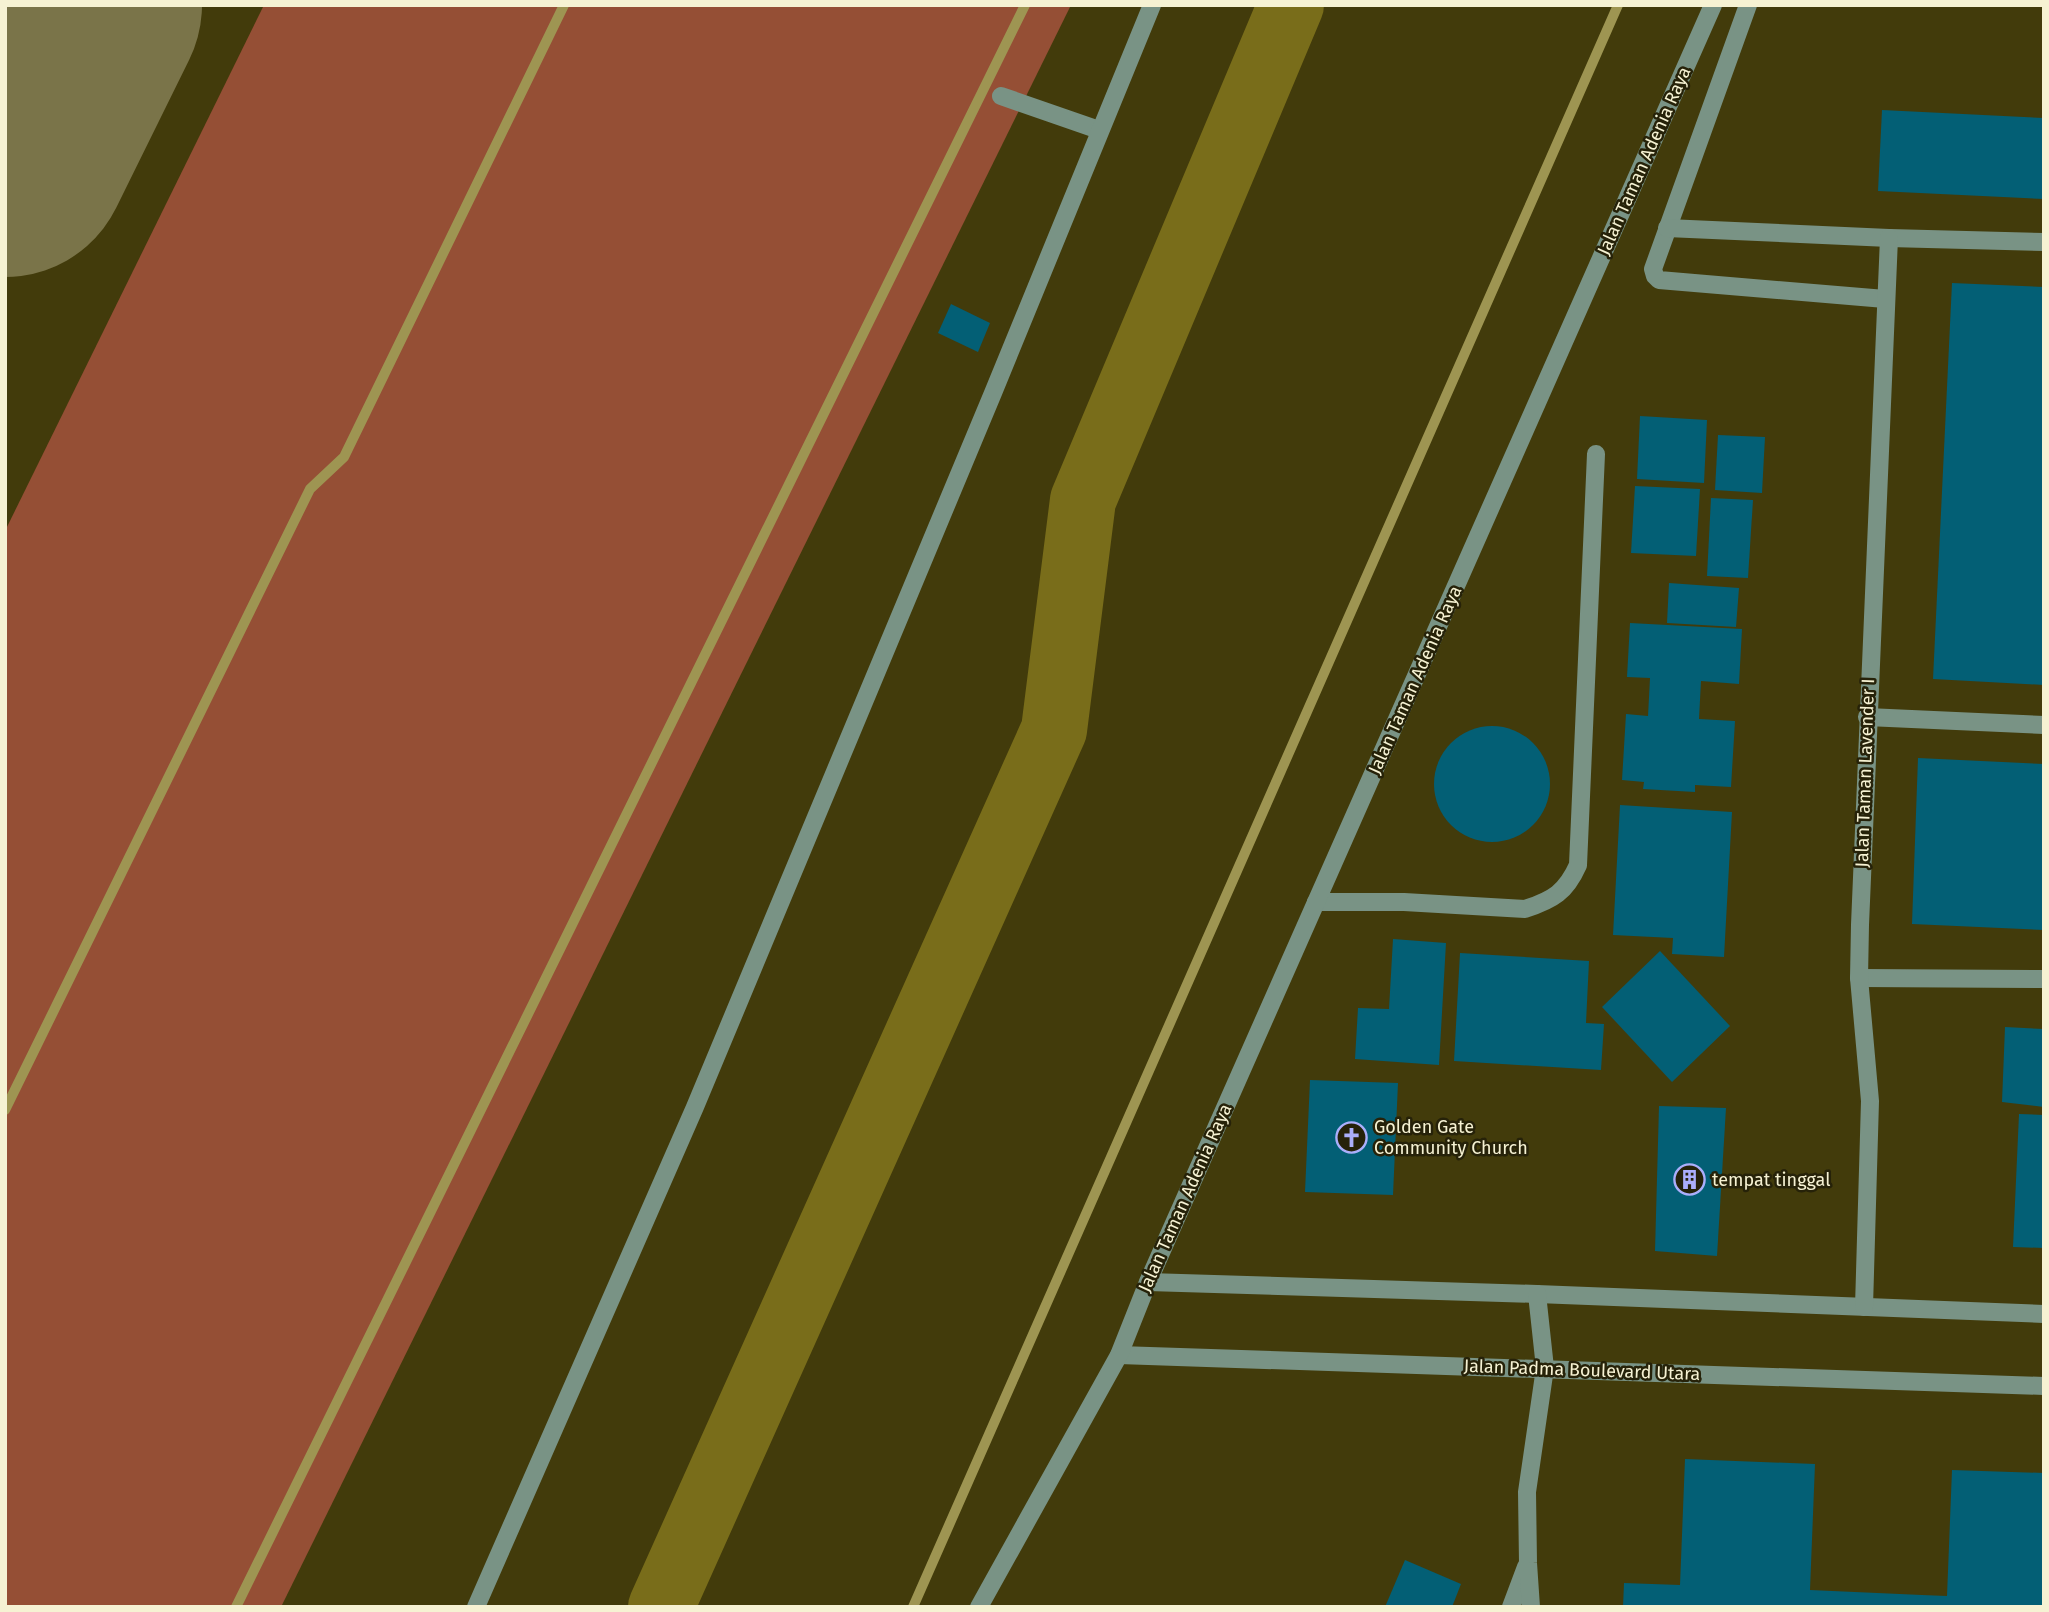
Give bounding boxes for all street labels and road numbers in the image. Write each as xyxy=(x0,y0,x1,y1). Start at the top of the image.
street label: Jalan Taman Adenia Raya xyxy=(1593,63,1695,259)
street label: Jalan Taman Adenia Raya xyxy=(1364,582,1466,778)
street label: Jalan Taman Lavender I xyxy=(1851,678,1879,868)
street label: Jalan Taman Adenia Raya xyxy=(1134,1100,1236,1296)
street label: Jalan Padma Boulevard Utara xyxy=(1463,1355,1701,1385)

